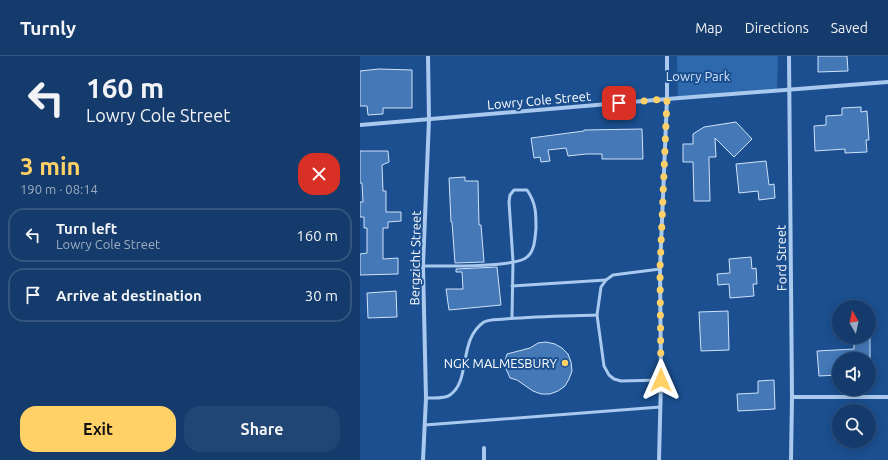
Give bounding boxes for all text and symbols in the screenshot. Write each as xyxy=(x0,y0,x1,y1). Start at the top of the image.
text: Turnly xyxy=(20,17,76,39)
text: Map xyxy=(695,20,723,36)
text: Directions xyxy=(745,20,809,36)
text: Saved xyxy=(831,20,868,36)
park label: Lowry Park xyxy=(666,69,731,83)
icon: left xyxy=(20,72,72,124)
text: 160 m xyxy=(86,72,164,103)
pin xyxy=(602,86,636,120)
street label: Lowry Cole Street xyxy=(487,88,591,112)
icon: arrive xyxy=(608,92,630,114)
text: Lowry Cole Street xyxy=(86,105,230,125)
text: 3 min xyxy=(20,153,81,180)
button: close xyxy=(298,153,340,195)
text: 190 m · 08:14 xyxy=(20,182,98,196)
street label: Bergzicht Street xyxy=(407,210,423,306)
text: Turn left xyxy=(56,220,117,237)
icon: left xyxy=(22,224,44,246)
street label: Ford Street xyxy=(773,225,789,291)
text: 160 m xyxy=(296,227,338,244)
text: Lowry Cole Street xyxy=(56,237,160,251)
icon: arrive xyxy=(22,284,44,306)
text: Arrive at destination xyxy=(56,287,202,304)
text: 30 m xyxy=(305,287,338,304)
north arrow xyxy=(832,300,876,344)
map controls xyxy=(832,300,876,448)
button: sound xyxy=(832,352,876,396)
place label: NGK MALMESBURY xyxy=(444,356,557,370)
marker: NGK MALMESBURY xyxy=(560,358,570,368)
position arrow xyxy=(640,359,682,401)
button: search xyxy=(832,404,876,448)
button: Exit xyxy=(20,406,176,452)
button: Share xyxy=(184,406,340,452)

